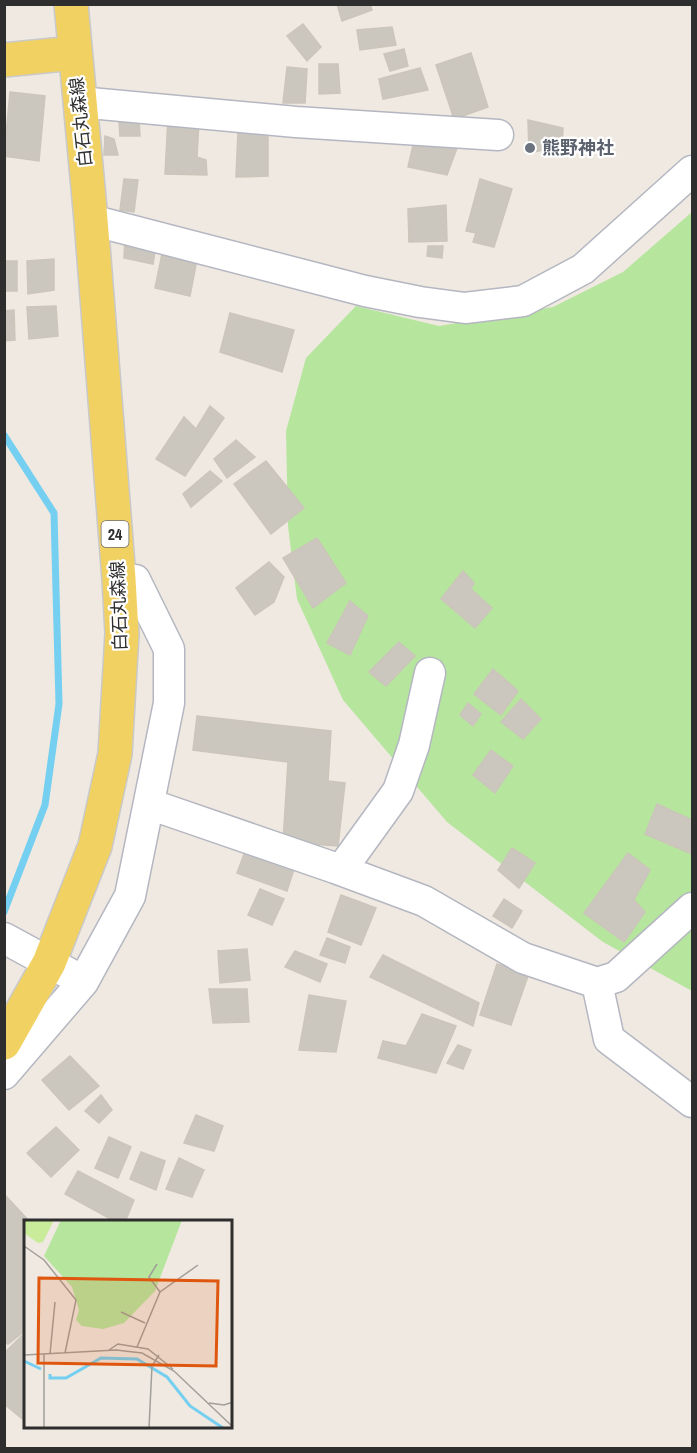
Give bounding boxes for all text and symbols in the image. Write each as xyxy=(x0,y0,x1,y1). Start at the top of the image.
street label: 白石丸森線 xyxy=(63,76,98,168)
place label: 熊野神社 xyxy=(542,135,614,160)
marker: 熊野神社 xyxy=(523,141,537,155)
road number: 24 xyxy=(102,521,128,547)
street label: 白石丸森線 xyxy=(104,561,133,651)
inset map xyxy=(24,1220,232,1429)

